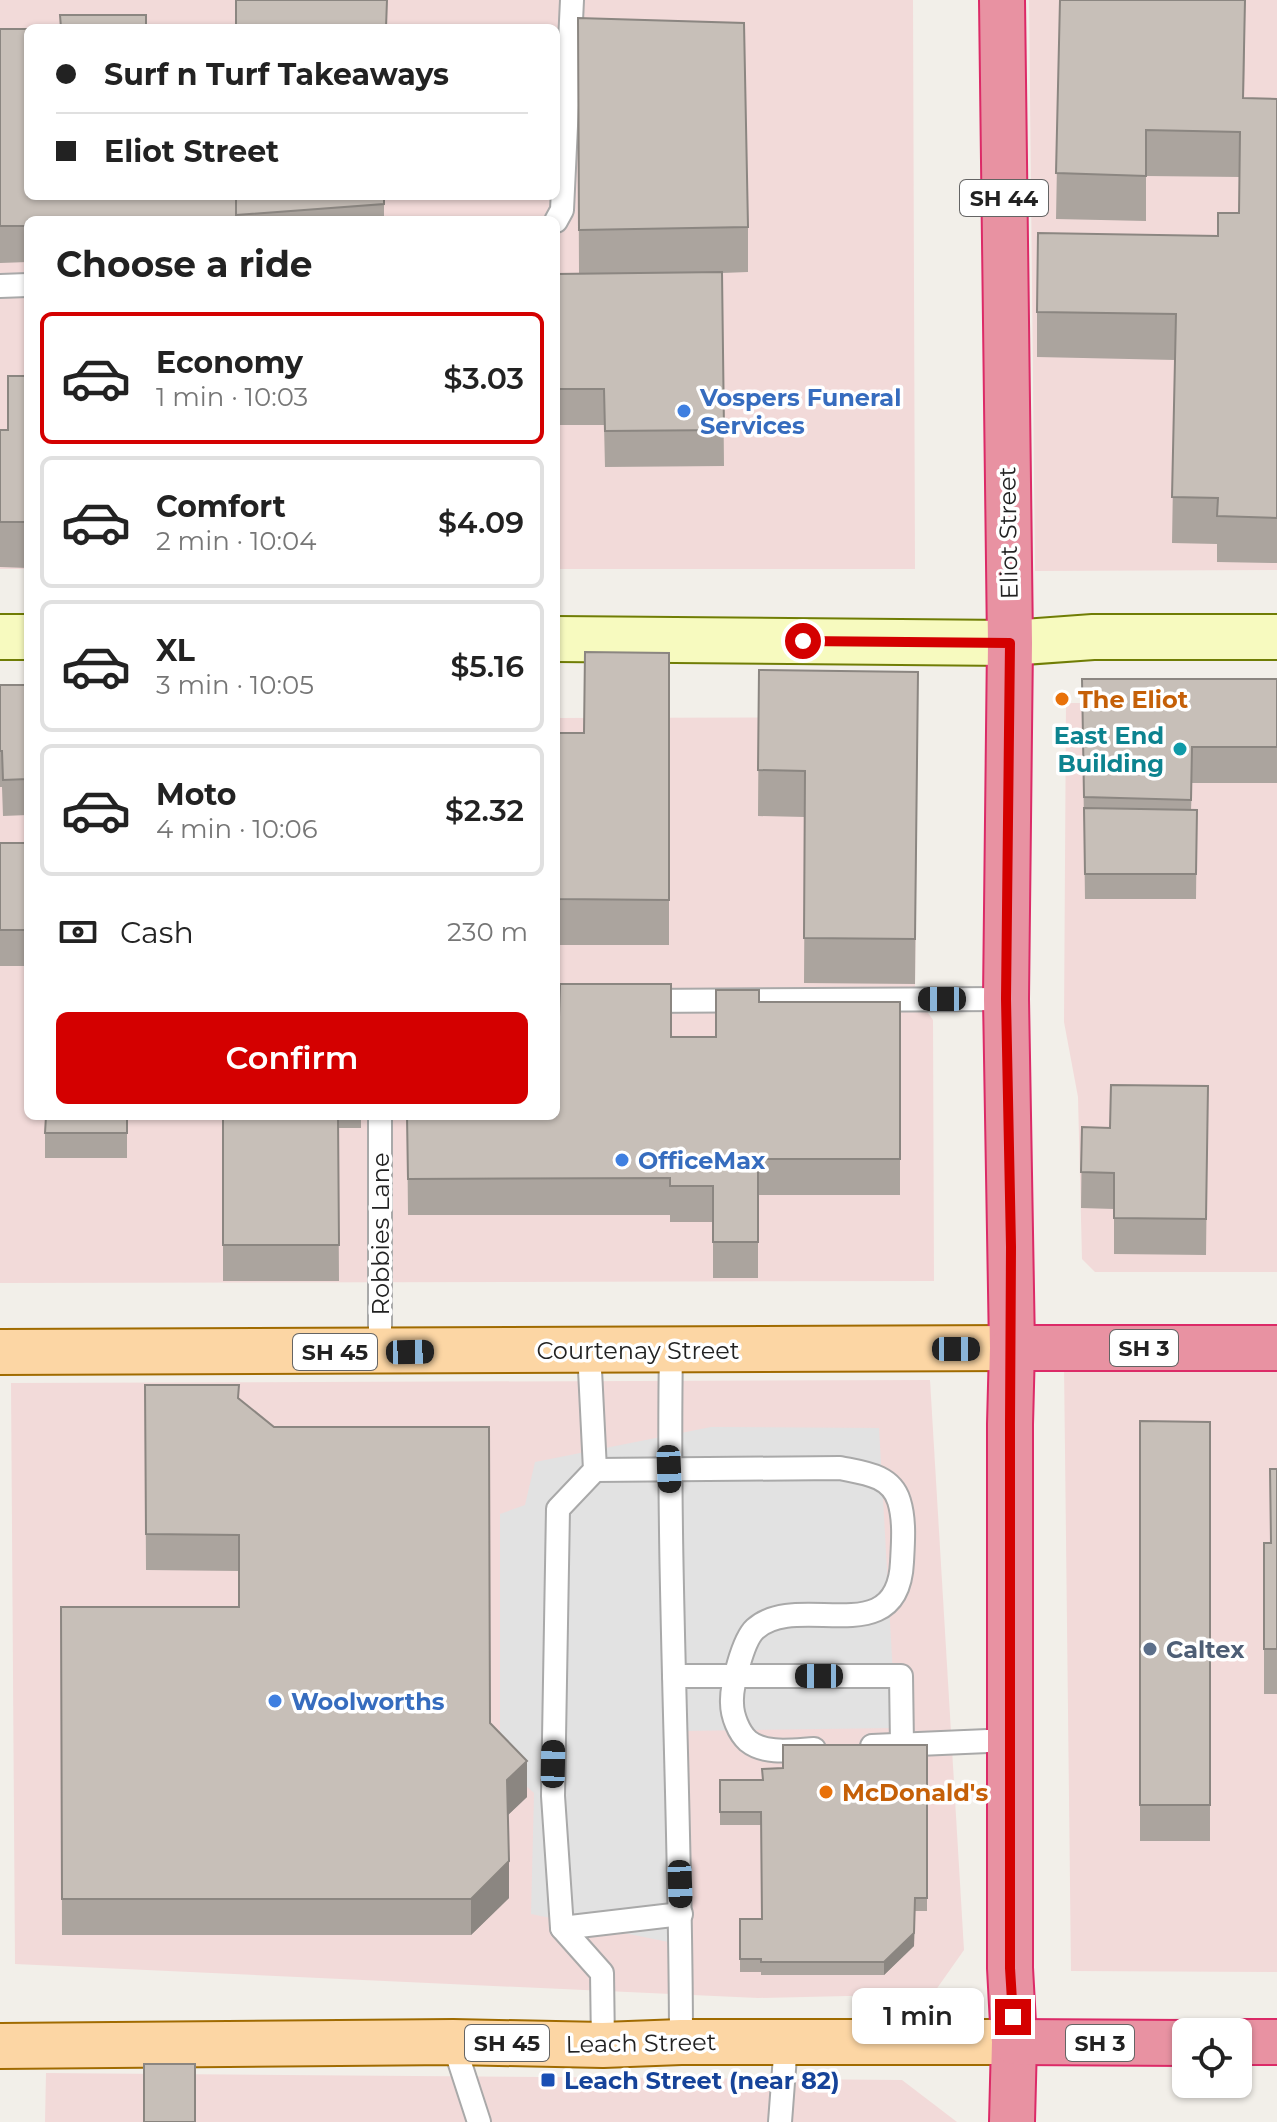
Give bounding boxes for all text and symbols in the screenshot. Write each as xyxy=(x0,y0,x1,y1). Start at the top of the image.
text: Surf n Turf Takeaways xyxy=(104,56,449,93)
text: Eliot Street xyxy=(104,133,279,170)
road number: SH 44 xyxy=(960,180,1048,216)
text: Choose a ride xyxy=(56,242,313,286)
icon: car xyxy=(60,342,132,414)
text: Economy xyxy=(156,344,303,381)
text: $3.03 xyxy=(444,360,524,397)
text: 1 min · 10:03 xyxy=(156,381,308,413)
place label: Vospers Funeral Services xyxy=(699,383,901,440)
marker: Vospers Funeral Services xyxy=(675,402,693,420)
street label: Eliot Street xyxy=(992,466,1024,600)
icon: car xyxy=(60,486,132,558)
text: Comfort xyxy=(156,488,286,525)
text: $4.09 xyxy=(438,504,524,541)
text: 2 min · 10:04 xyxy=(156,525,316,557)
route start xyxy=(785,623,821,659)
icon: car xyxy=(60,630,132,702)
text: XL xyxy=(156,632,195,669)
text: $5.16 xyxy=(450,648,524,685)
text: 3 min · 10:05 xyxy=(156,669,314,701)
place label: The Eliot xyxy=(1078,685,1189,714)
marker: The Eliot xyxy=(1053,690,1071,708)
place label: East End Building xyxy=(1054,721,1164,778)
marker: East End Building xyxy=(1171,740,1189,758)
icon: car xyxy=(60,774,132,846)
text: Moto xyxy=(156,776,237,813)
text: $2.32 xyxy=(445,792,524,829)
text: 4 min · 10:06 xyxy=(156,813,318,845)
icon: cash xyxy=(56,910,100,954)
text: Cash xyxy=(120,914,194,951)
text: 230 m xyxy=(447,916,528,948)
car xyxy=(918,987,966,1011)
button: Confirm xyxy=(56,1012,528,1104)
place label: OfficeMax xyxy=(638,1146,766,1175)
marker: OfficeMax xyxy=(613,1151,631,1169)
street label: Robbies Lane xyxy=(366,1153,395,1315)
road number: SH 3 xyxy=(1110,1330,1178,1366)
road number: SH 45 xyxy=(293,1334,377,1370)
street label: Courtenay Street xyxy=(536,1336,740,1365)
car xyxy=(932,1337,980,1361)
car xyxy=(386,1340,434,1364)
car xyxy=(656,1445,682,1493)
place label: Caltex xyxy=(1166,1635,1245,1664)
marker: Caltex xyxy=(1141,1640,1159,1658)
car xyxy=(795,1664,843,1688)
place label: Woolworths xyxy=(291,1687,445,1716)
marker: Woolworths xyxy=(266,1692,284,1710)
car xyxy=(541,1740,565,1788)
place label: McDonald's xyxy=(842,1778,988,1807)
marker: McDonald's xyxy=(817,1783,835,1801)
car xyxy=(667,1860,693,1908)
callout: 1 min xyxy=(853,1989,985,2045)
route end xyxy=(995,1999,1031,2035)
text: 1 min xyxy=(883,2000,953,2032)
map controls xyxy=(1172,2018,1252,2098)
button: locate xyxy=(1172,2018,1252,2098)
road number: SH 45 xyxy=(465,2025,549,2061)
road number: SH 3 xyxy=(1066,2025,1134,2061)
street label: Leach Street xyxy=(565,2027,717,2059)
place label: Leach Street (near 82) xyxy=(564,2066,840,2095)
marker: Leach Street (near 82) xyxy=(539,2071,557,2089)

